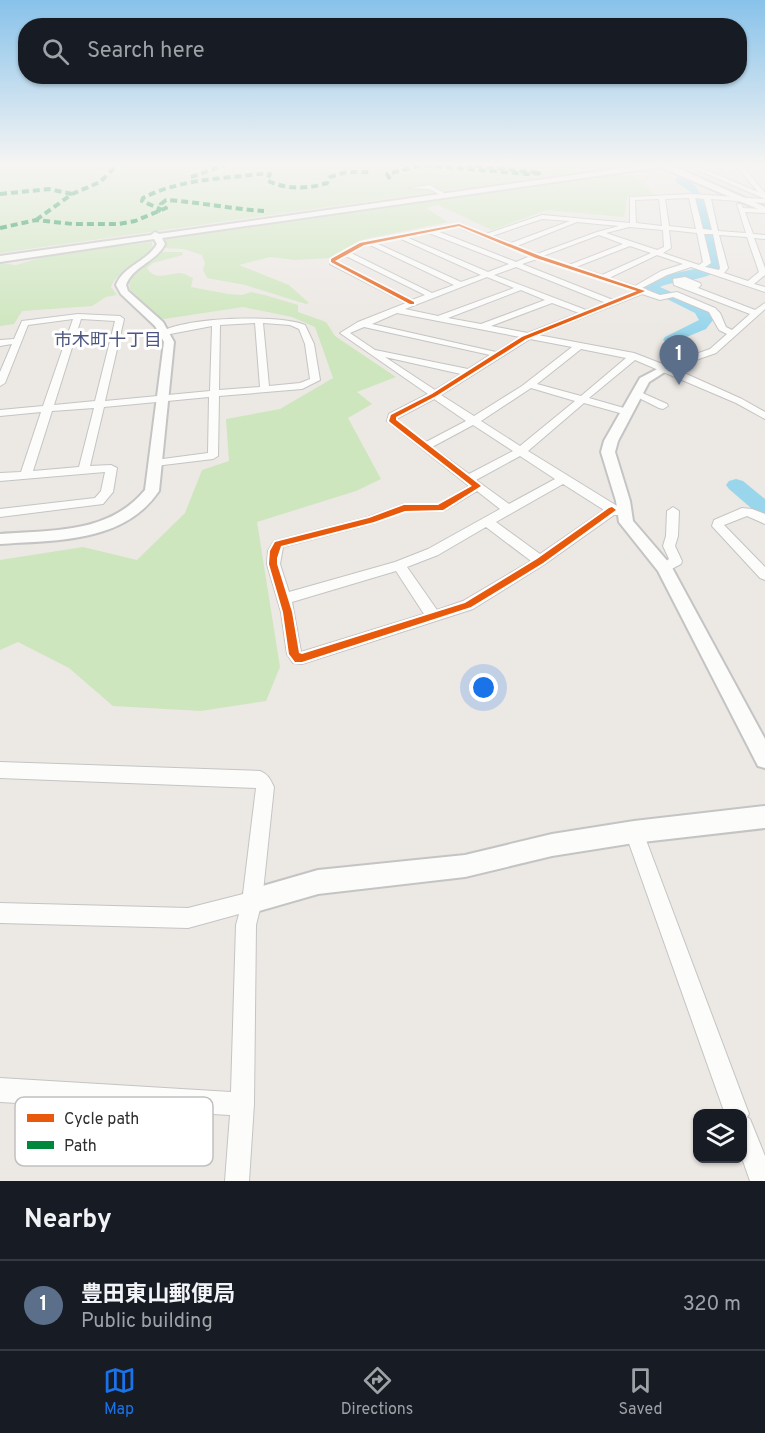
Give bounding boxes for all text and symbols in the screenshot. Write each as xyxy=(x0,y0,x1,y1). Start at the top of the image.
search box xyxy=(18,18,747,84)
icon: search xyxy=(39,35,72,68)
text: Search here xyxy=(87,38,205,65)
district label: 市木町十丁目 xyxy=(54,330,162,353)
pin: 1 xyxy=(660,336,698,385)
your location xyxy=(469,673,498,702)
legend xyxy=(15,1097,213,1166)
map controls xyxy=(693,1109,747,1163)
button: layers xyxy=(693,1109,747,1163)
text: Cycle path xyxy=(64,1110,139,1130)
text: Path xyxy=(64,1137,97,1157)
text: Nearby xyxy=(24,1204,112,1237)
text: 豊田東山郵便局 xyxy=(81,1282,235,1309)
text: 1 xyxy=(40,1292,48,1318)
text: 320 m xyxy=(683,1292,741,1318)
text: Public building xyxy=(81,1309,213,1335)
tab: Map xyxy=(103,1364,136,1420)
tab: Directions xyxy=(341,1364,413,1420)
tab: Saved xyxy=(618,1364,662,1420)

